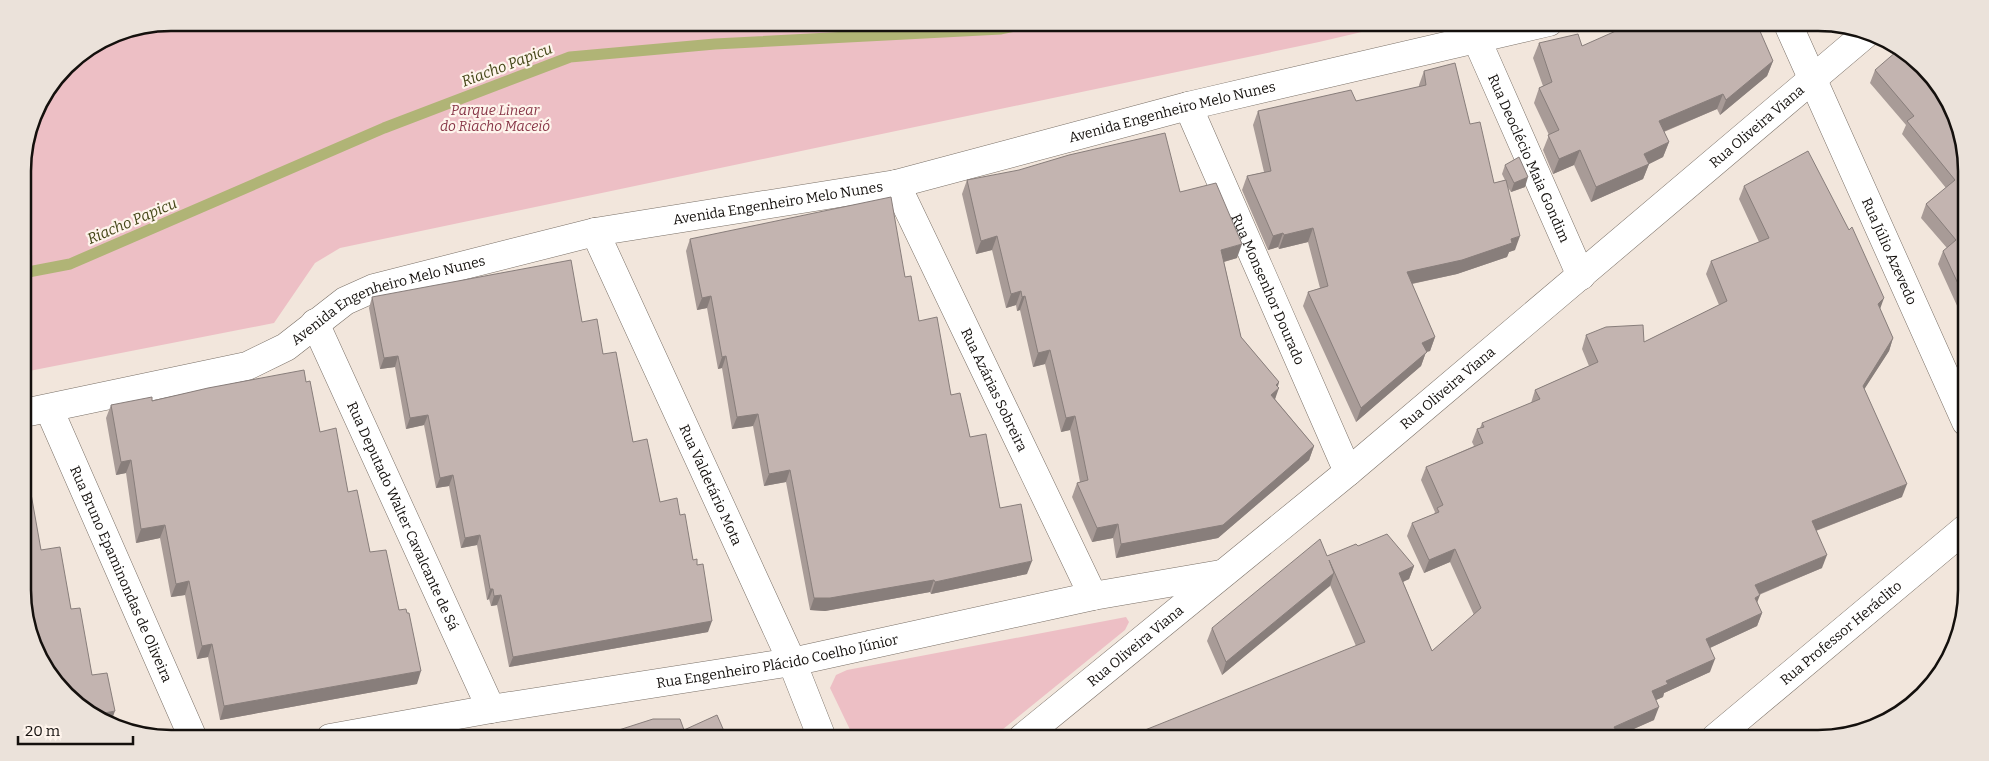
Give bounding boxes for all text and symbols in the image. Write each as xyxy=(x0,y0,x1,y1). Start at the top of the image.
water label: Riacho Papicu xyxy=(459,39,555,91)
street label: Rua Deoclécio Maia Gondim xyxy=(1484,72,1573,246)
street label: Avenida Engenheiro Melo Nunes xyxy=(1067,78,1277,146)
street label: Rua Oliveira Viana xyxy=(1706,82,1808,172)
park label: Parque Linear do Riacho Maceió xyxy=(440,102,550,135)
street label: Avenida Engenheiro Melo Nunes xyxy=(672,178,884,228)
water label: Riacho Papicu xyxy=(84,194,180,248)
street label: Rua Júlio Azevedo xyxy=(1858,195,1920,307)
street label: Rua Monsenhor Dourado xyxy=(1227,211,1308,367)
street label: Avenida Engenheiro Melo Nunes xyxy=(288,252,487,349)
street label: Rua Azárias Sobreira xyxy=(957,325,1031,455)
street label: Rua Oliveira Viana xyxy=(1397,343,1499,433)
street label: Rua Deputado Walter Cavalcante de Sá xyxy=(343,399,462,633)
street label: Rua Valdetário Mota xyxy=(675,422,745,548)
street label: Rua Bruno Epaminondas de Oliveira xyxy=(66,463,176,685)
street label: Rua Professor Heráclito xyxy=(1777,577,1905,689)
street label: Rua Oliveira Viana xyxy=(1084,602,1187,690)
street label: Rua Engenheiro Plácido Coelho Júnior xyxy=(655,631,900,692)
scale bar xyxy=(18,714,132,746)
text: 20 m xyxy=(25,722,61,740)

